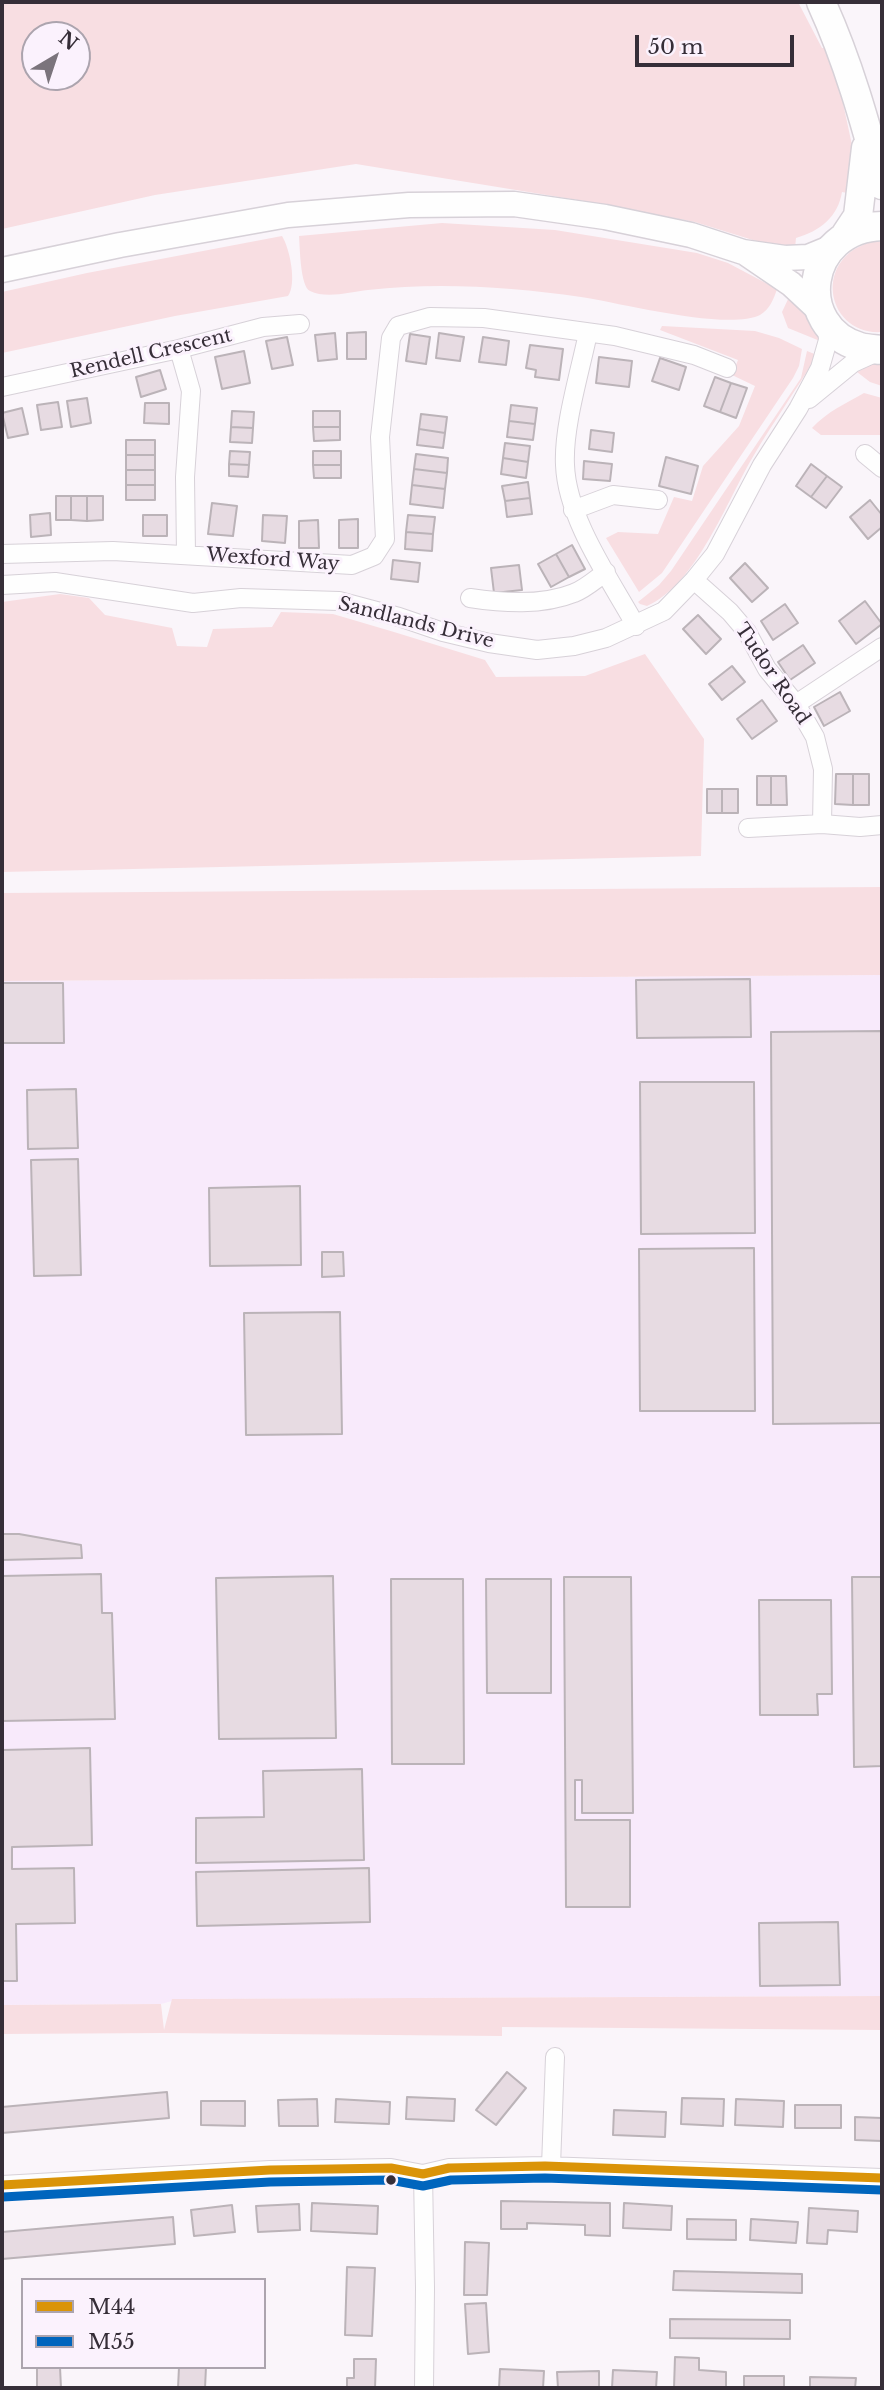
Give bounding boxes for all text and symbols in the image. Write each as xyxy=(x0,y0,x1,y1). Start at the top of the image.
north arrow xyxy=(21,21,91,91)
scale bar xyxy=(639,21,798,65)
text: N xyxy=(54,26,82,55)
text: 50 m xyxy=(648,34,703,60)
street label: Rendell Crescent xyxy=(68,324,234,384)
street label: Wexford Way xyxy=(206,544,340,576)
street label: Sandlands Drive xyxy=(336,593,496,653)
street label: Tudor Road xyxy=(730,619,814,729)
unlabelled marker xyxy=(384,2173,398,2187)
legend xyxy=(21,2278,266,2369)
text: M44 xyxy=(88,2294,135,2320)
text: M55 xyxy=(88,2329,135,2355)

